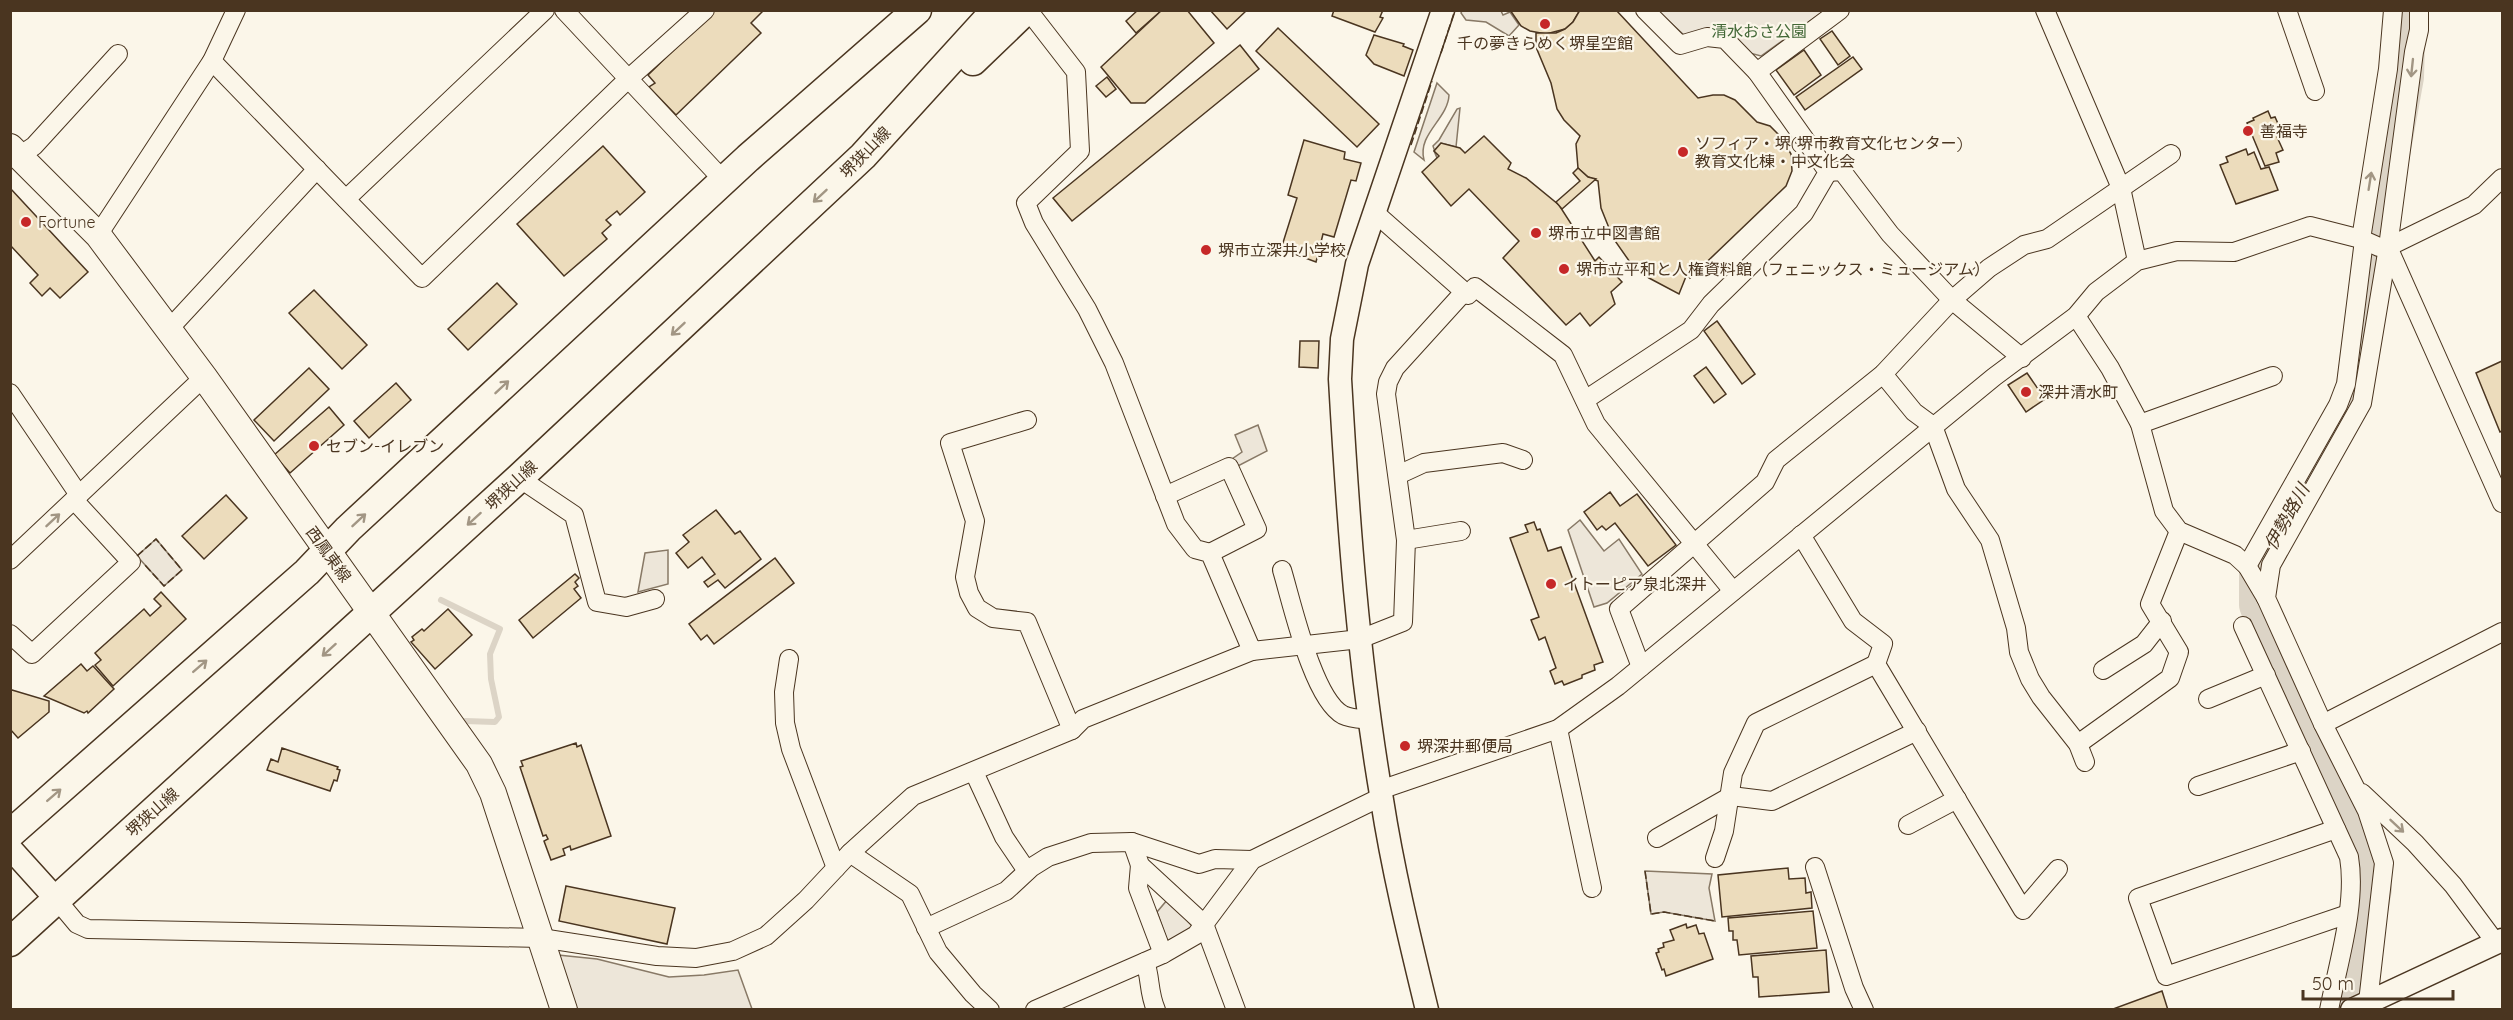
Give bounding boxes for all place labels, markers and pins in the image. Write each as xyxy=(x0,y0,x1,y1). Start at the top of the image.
marker: 千の夢きらめく堺星空館 xyxy=(1538,17,1552,31)
place label: 千の夢きらめく堺星空館 xyxy=(1457,33,1633,53)
place label: 善福寺 xyxy=(2260,121,2308,141)
marker: 善福寺 xyxy=(2241,124,2255,138)
place label: ソフィア・堺(堺市教育文化センター) 教育文化棟・中文化会 xyxy=(1695,133,1963,171)
marker: ソフィア・堺(堺市教育文化センター) 教育文化棟・中文化会 xyxy=(1676,145,1690,159)
place label: Fortune xyxy=(38,212,95,232)
marker: Fortune xyxy=(19,215,33,229)
place label: 堺市立中図書館 xyxy=(1548,223,1660,243)
marker: 堺市立中図書館 xyxy=(1529,226,1543,240)
place label: 堺市立深井小学校 xyxy=(1218,240,1346,260)
marker: 堺市立深井小学校 xyxy=(1199,243,1213,257)
place label: 堺市立平和と人権資料館（フェニックス・ミュージアム） xyxy=(1576,259,1990,279)
marker: 堺市立平和と人権資料館（フェニックス・ミュージアム） xyxy=(1557,262,1571,276)
place label: 深井清水町 xyxy=(2038,382,2118,402)
marker: 深井清水町 xyxy=(2019,385,2033,399)
place label: セブン-イレブン xyxy=(326,436,444,456)
marker: セブン-イレブン xyxy=(307,439,321,453)
place label: イトーピア泉北深井 xyxy=(1563,574,1707,594)
marker: イトーピア泉北深井 xyxy=(1544,577,1558,591)
place label: 堺深井郵便局 xyxy=(1417,736,1513,756)
marker: 堺深井郵便局 xyxy=(1398,739,1412,753)

